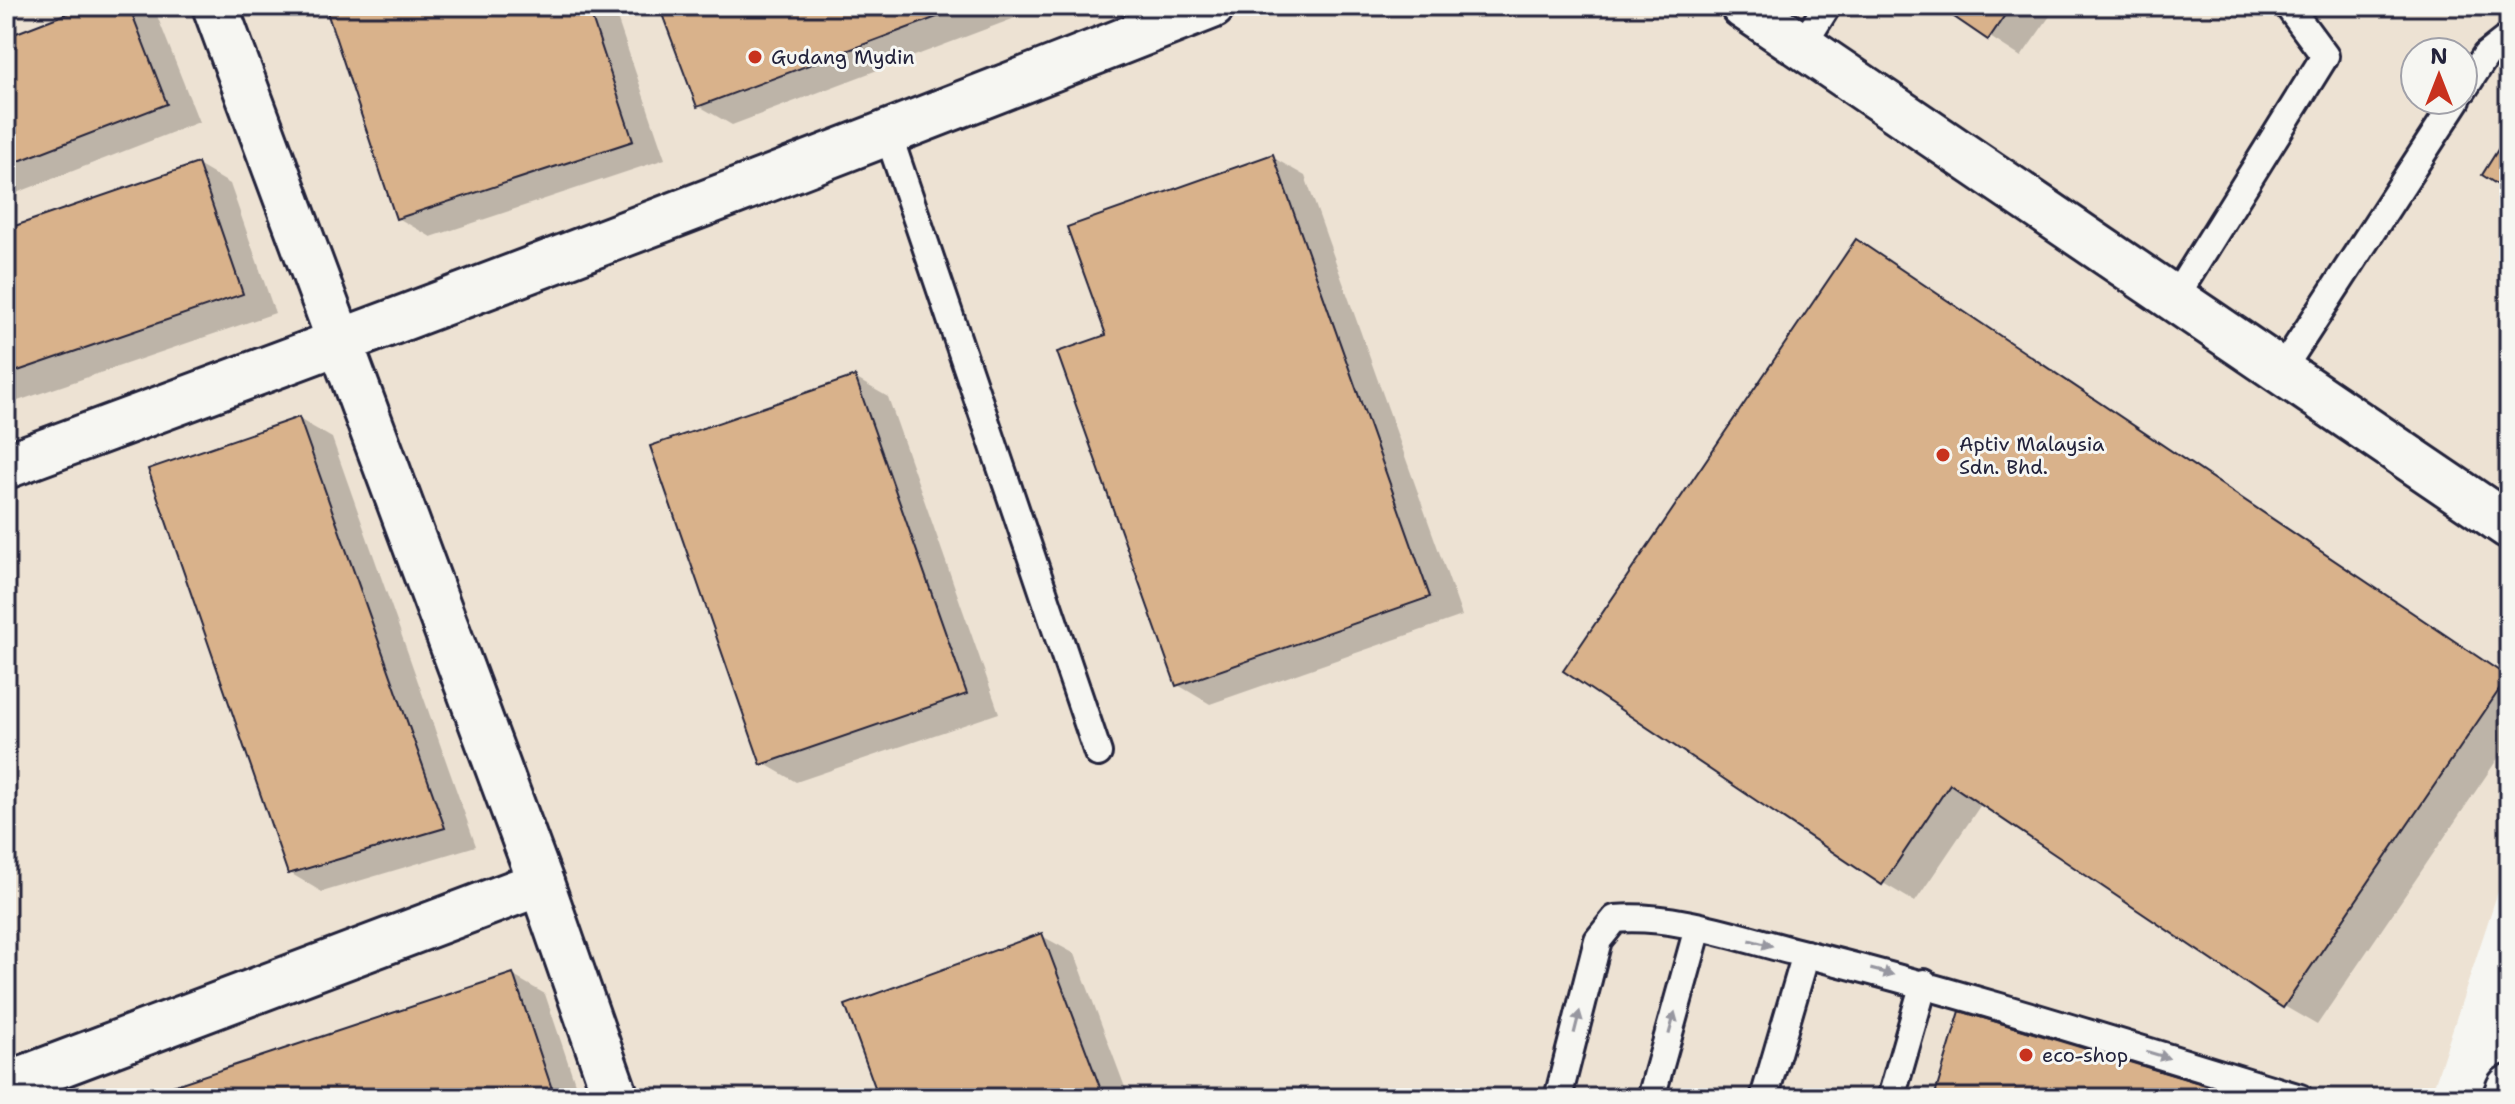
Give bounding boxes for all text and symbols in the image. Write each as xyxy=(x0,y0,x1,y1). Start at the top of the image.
north arrow xyxy=(2399,36,2479,116)
text: N xyxy=(2430,42,2448,71)
place label: Gudang Mydin xyxy=(771,44,915,70)
marker: Gudang Mydin xyxy=(746,48,764,66)
place label: Aptiv Malaysia Sdn. Bhd. xyxy=(1959,431,2105,480)
marker: Aptiv Malaysia Sdn. Bhd. xyxy=(1934,446,1952,464)
one-way arrow xyxy=(1748,937,1773,950)
one-way arrow xyxy=(1869,967,1894,979)
one-way arrow xyxy=(1572,1010,1584,1035)
one-way arrow xyxy=(1666,1010,1678,1035)
place label: eco-shop xyxy=(2042,1042,2128,1068)
marker: eco-shop xyxy=(2017,1046,2035,1064)
one-way arrow xyxy=(2146,1049,2170,1061)

